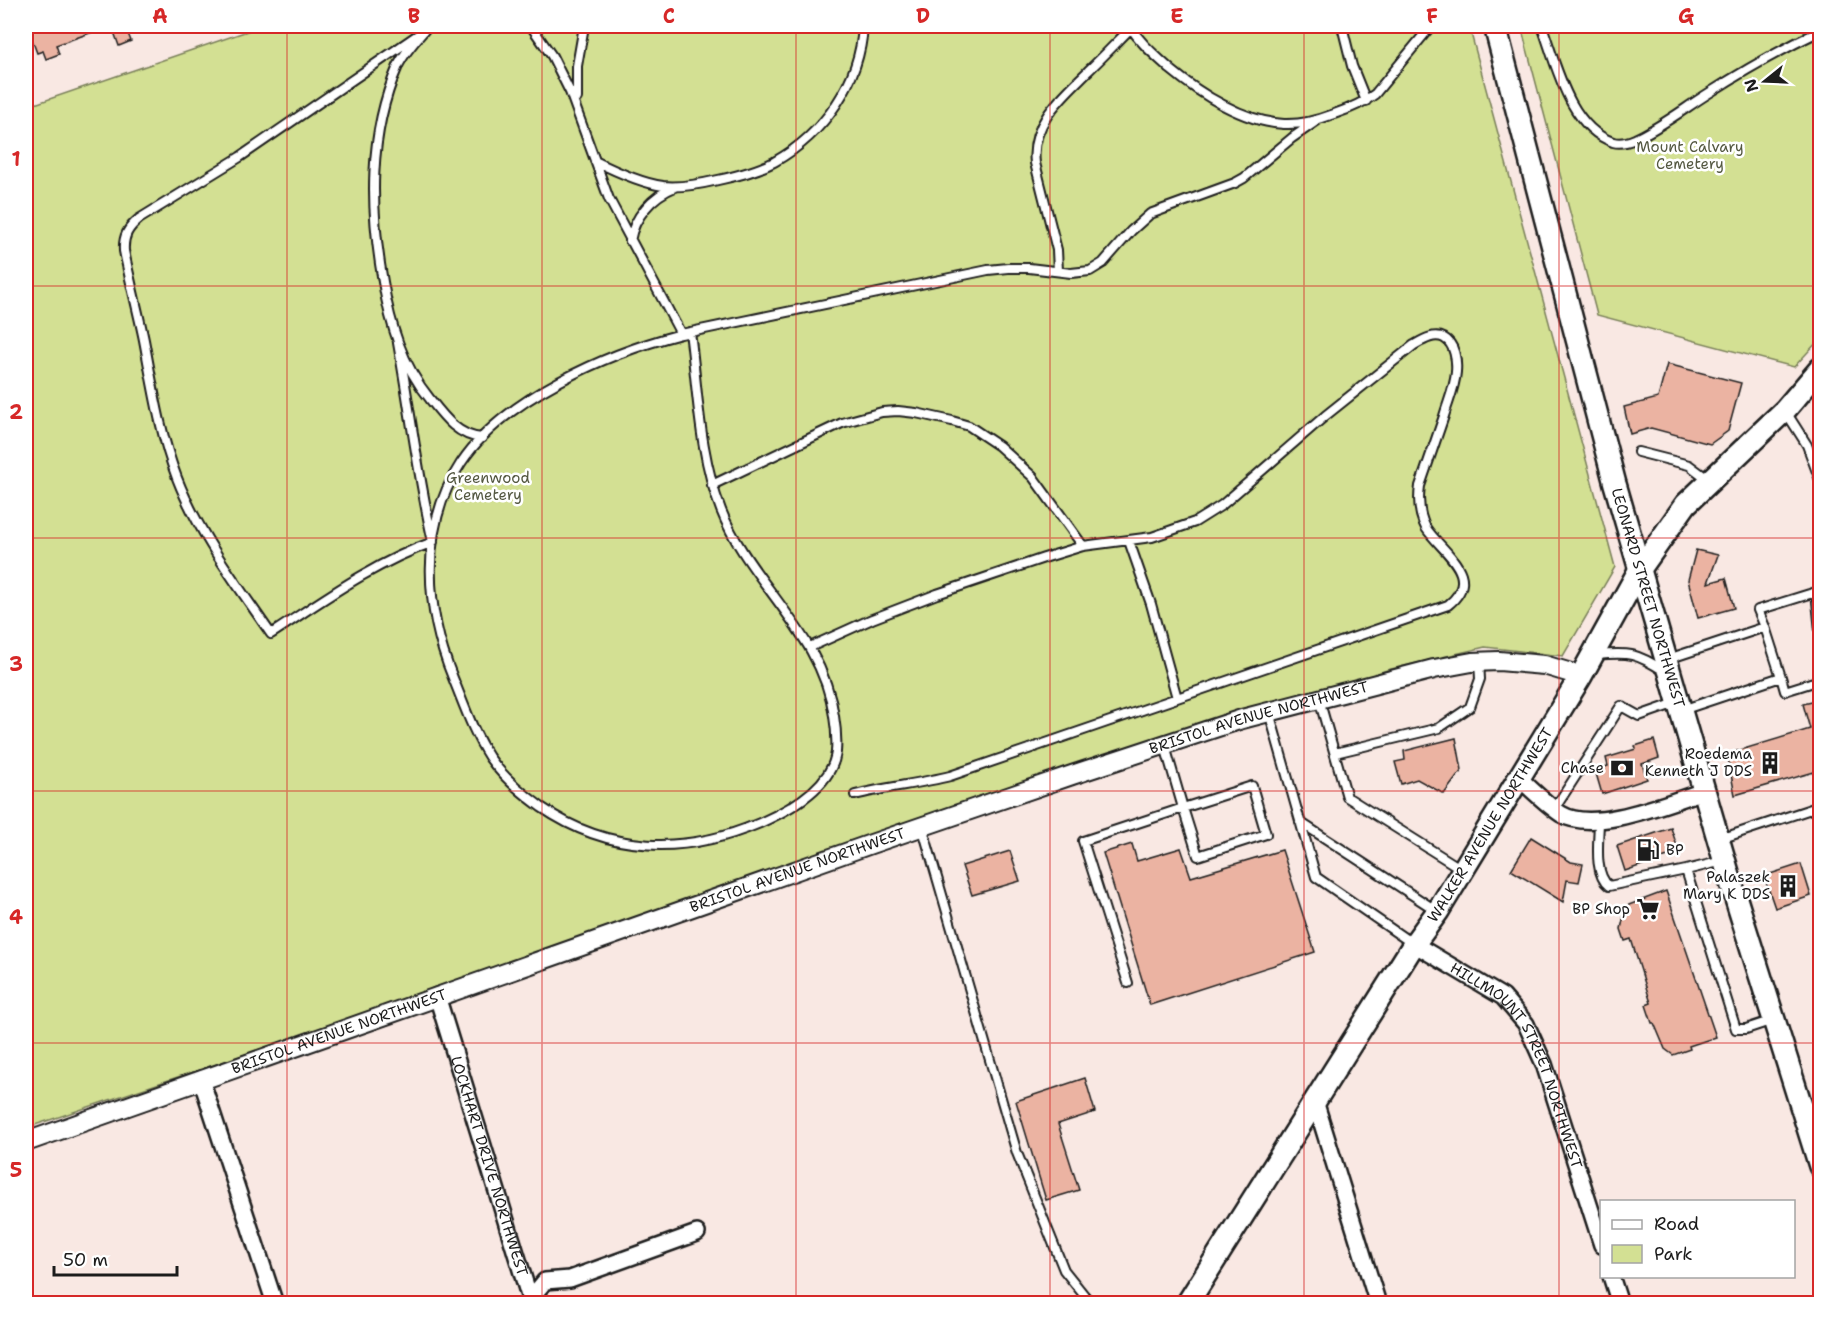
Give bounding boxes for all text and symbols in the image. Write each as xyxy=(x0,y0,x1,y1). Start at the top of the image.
text: A xyxy=(152,3,168,29)
text: B xyxy=(408,3,420,29)
text: C xyxy=(663,3,675,29)
text: D xyxy=(916,3,930,29)
text: E xyxy=(1170,3,1184,29)
text: F xyxy=(1426,3,1438,29)
text: G xyxy=(1678,3,1694,29)
north arrow xyxy=(1735,51,1795,111)
text: N xyxy=(1739,76,1763,95)
park label: Mount Calvary Cemetery xyxy=(1636,137,1744,174)
text: 1 xyxy=(11,146,21,172)
text: 2 xyxy=(9,399,23,425)
park label: Greenwood Cemetery xyxy=(446,468,530,505)
street label: LEONARD STREET NORTHWEST xyxy=(1607,486,1690,710)
text: 3 xyxy=(9,651,23,677)
street label: BRISTOL AVENUE NORTHWEST xyxy=(1147,677,1370,759)
street label: WALKER AVENUE NORTHWEST xyxy=(1423,724,1557,926)
place label: Roedema Kenneth J DDS xyxy=(1645,744,1753,781)
building icon: Roedema Kenneth J DDS xyxy=(1757,750,1783,776)
bank icon: Chase xyxy=(1609,755,1635,781)
place label: Chase xyxy=(1561,758,1604,778)
street label: BRISTOL AVENUE NORTHWEST xyxy=(687,823,908,917)
fuel station icon: BP xyxy=(1635,837,1661,863)
place label: BP xyxy=(1666,840,1684,860)
place label: Palaszek Mary K DDS xyxy=(1683,867,1770,904)
building icon: Palaszek Mary K DDS xyxy=(1775,873,1801,899)
supermarket icon: BP Shop xyxy=(1635,896,1661,922)
place label: BP Shop xyxy=(1572,899,1630,919)
text: 4 xyxy=(9,904,23,930)
street label: HILLMOUNT STREET NORTHWEST xyxy=(1447,958,1587,1171)
street label: BRISTOL AVENUE NORTHWEST xyxy=(229,984,450,1079)
street label: LOCKHART DRIVE NORTHWEST xyxy=(446,1054,532,1279)
text: 5 xyxy=(10,1157,22,1183)
legend xyxy=(1600,1200,1795,1278)
text: Road xyxy=(1654,1212,1699,1236)
scale bar xyxy=(54,1239,177,1277)
text: Park xyxy=(1654,1242,1693,1266)
text: 50 m xyxy=(63,1248,108,1272)

